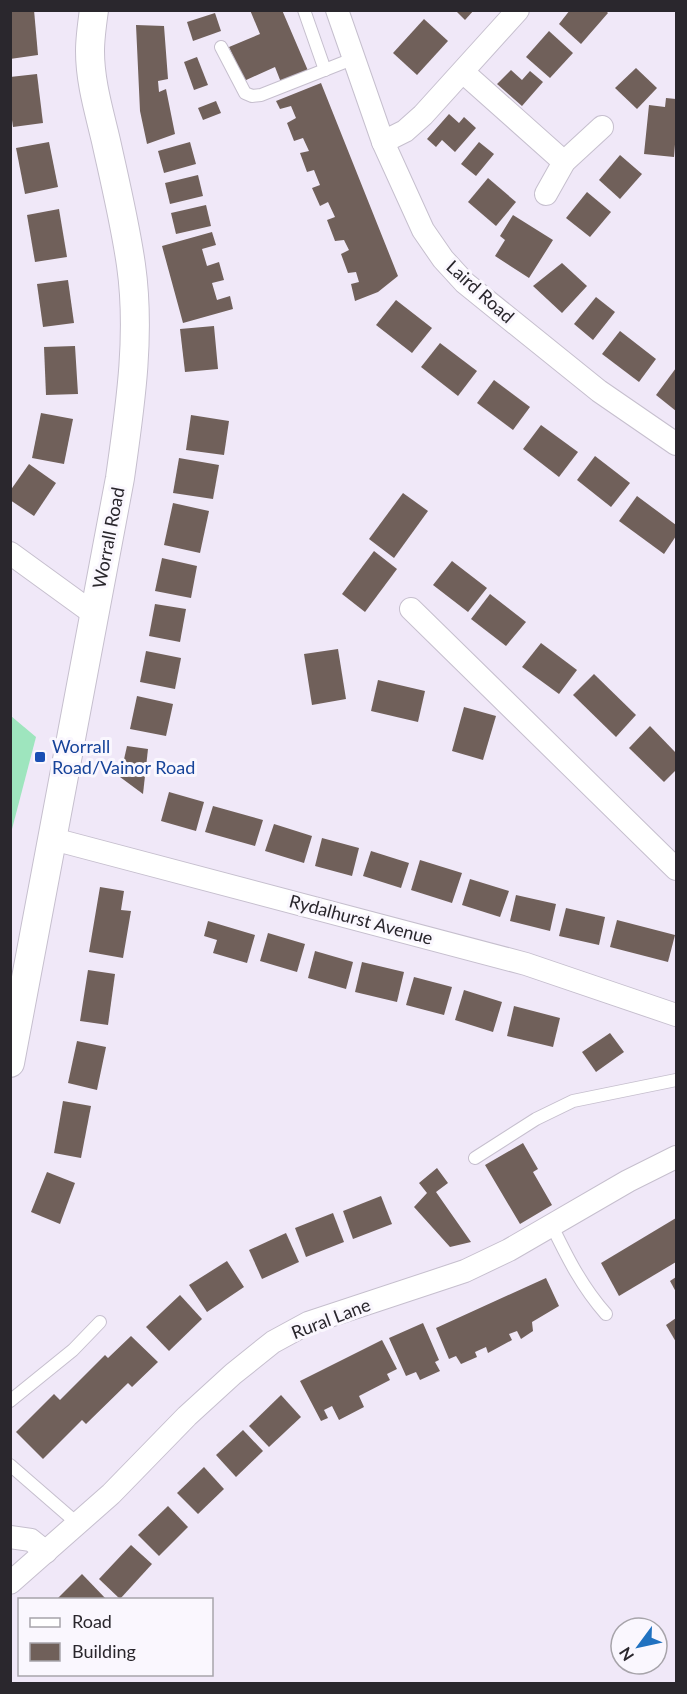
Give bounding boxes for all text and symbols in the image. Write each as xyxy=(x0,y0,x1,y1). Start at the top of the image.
street label: Laird Road xyxy=(442,255,519,327)
street label: Worrall Road xyxy=(87,485,129,590)
place label: Worrall Road/Vainor Road xyxy=(52,735,195,778)
marker: Worrall Road/Vainor Road xyxy=(33,750,47,764)
street label: Rydalhurst Avenue xyxy=(287,889,435,949)
street label: Rural Lane xyxy=(288,1293,373,1343)
legend xyxy=(18,1598,213,1676)
text: Road xyxy=(72,1610,112,1632)
north arrow xyxy=(609,1616,669,1676)
text: Building xyxy=(72,1640,136,1662)
text: N xyxy=(615,1644,637,1665)

